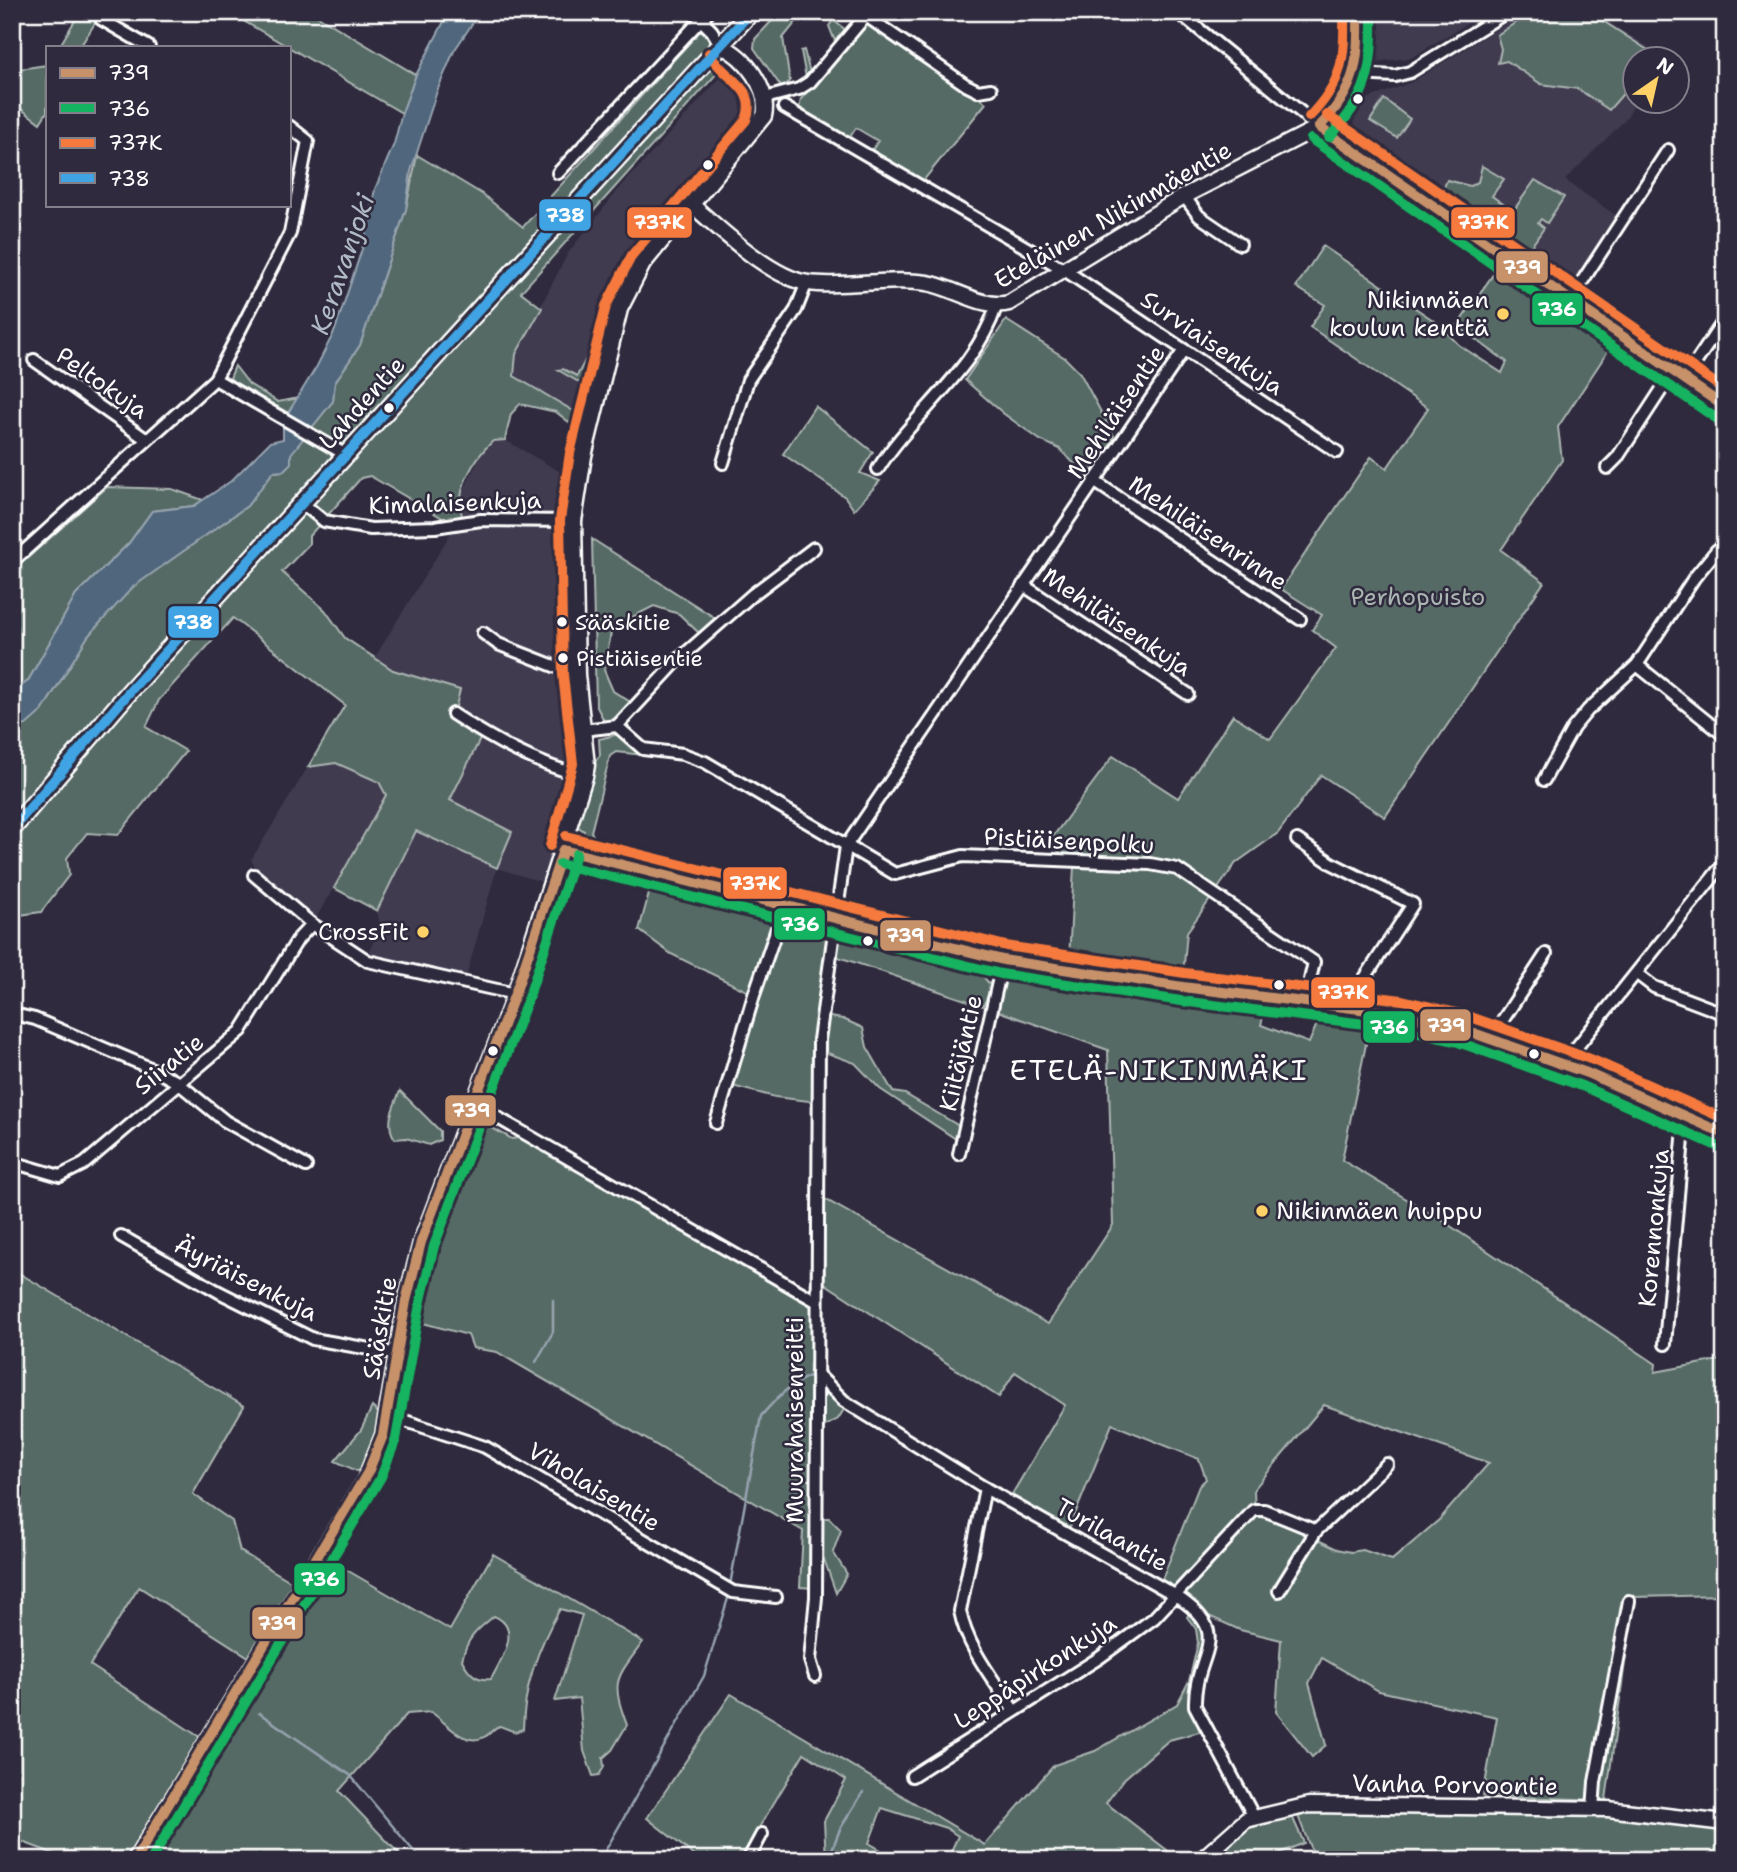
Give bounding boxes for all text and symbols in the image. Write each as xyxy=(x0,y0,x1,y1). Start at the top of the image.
legend xyxy=(46,46,290,206)
north arrow xyxy=(1622,46,1692,116)
text: N xyxy=(1652,52,1678,81)
text: 739 xyxy=(108,59,149,87)
unlabelled marker xyxy=(1351,92,1365,106)
text: 736 xyxy=(108,95,150,123)
text: 737K xyxy=(108,129,163,157)
street label: Eteläinen Nikinmäentie xyxy=(988,134,1238,296)
unlabelled marker xyxy=(701,158,715,172)
text: 738 xyxy=(108,165,150,193)
water label: Keravanjoki xyxy=(302,188,383,339)
line badge: 738 xyxy=(538,198,592,232)
text: 738 xyxy=(545,203,585,228)
line badge: 737K xyxy=(626,206,693,239)
line badge: 737K xyxy=(1450,206,1516,239)
text: 737K xyxy=(633,210,685,235)
text: 737K xyxy=(1457,210,1509,235)
line badge: 739 xyxy=(1495,250,1549,284)
text: 739 xyxy=(1503,255,1541,280)
street label: Surviaisenkuja xyxy=(1134,283,1290,403)
place label: Nikinmäen koulun kenttä xyxy=(1329,284,1489,344)
line badge: 736 xyxy=(1531,292,1584,326)
text: 736 xyxy=(1537,297,1577,322)
marker: Nikinmäen koulun kenttä xyxy=(1495,306,1511,322)
street label: Mehiläisentie xyxy=(1059,339,1173,485)
street label: Peltokuja xyxy=(50,340,154,426)
street label: Lahdentie xyxy=(312,349,412,457)
unlabelled marker xyxy=(382,401,396,415)
street label: Mehiläisenrinne xyxy=(1122,468,1294,598)
street label: Kimalaisenkuja xyxy=(368,484,542,522)
street label: Mehiläisenkuja xyxy=(1036,560,1198,684)
park label: Perhopuisto xyxy=(1351,581,1485,613)
line badge: 738 xyxy=(167,605,220,639)
place label: Sääskitie xyxy=(575,608,671,637)
text: 738 xyxy=(173,610,213,635)
marker: Sääskitie xyxy=(555,615,569,629)
place label: Pistiäisentie xyxy=(576,644,703,673)
marker: Pistiäisentie xyxy=(556,651,570,665)
street label: Pistiäisenpolku xyxy=(983,821,1155,861)
line badge: 737K xyxy=(722,866,788,900)
text: 737K xyxy=(729,871,781,896)
line badge: 736 xyxy=(773,907,826,941)
text: 736 xyxy=(780,912,820,937)
place label: CrossFit xyxy=(318,916,409,948)
line badge: 739 xyxy=(879,919,932,952)
text: 739 xyxy=(886,923,924,948)
marker: CrossFit xyxy=(415,924,431,940)
unlabelled marker xyxy=(861,934,875,948)
line badge: 737K xyxy=(1310,976,1376,1009)
unlabelled marker xyxy=(1272,978,1286,992)
text: 737K xyxy=(1317,980,1369,1005)
street label: Kiitäjäntie xyxy=(932,991,990,1115)
line badge: 739 xyxy=(1419,1008,1472,1042)
line badge: 736 xyxy=(1362,1010,1416,1044)
text: 739 xyxy=(1427,1013,1465,1038)
text: 736 xyxy=(1369,1015,1409,1040)
street label: Siiratie xyxy=(128,1026,210,1102)
unlabelled marker xyxy=(486,1044,500,1058)
unlabelled marker xyxy=(1527,1047,1541,1061)
district label: ETELÄ-NIKINMÄKI xyxy=(1010,1051,1308,1089)
line badge: 739 xyxy=(444,1094,497,1127)
text: 739 xyxy=(452,1098,490,1123)
street label: Korennonkuja xyxy=(1631,1148,1677,1308)
place label: Nikinmäen huippu xyxy=(1276,1195,1483,1227)
marker: Nikinmäen huippu xyxy=(1254,1203,1270,1219)
street label: Äyriäisenkuja xyxy=(169,1229,323,1329)
street label: Sääskitie xyxy=(355,1274,405,1382)
street label: Muurahaisenreitti xyxy=(779,1317,811,1523)
street label: Viholaisentie xyxy=(522,1435,666,1539)
street label: Turilaantie xyxy=(1050,1491,1174,1579)
line badge: 736 xyxy=(293,1562,346,1596)
text: 736 xyxy=(300,1567,340,1592)
line badge: 739 xyxy=(251,1606,304,1640)
street label: Leppäpirkonkuja xyxy=(947,1607,1123,1737)
text: 739 xyxy=(258,1611,296,1636)
street label: Vanha Porvoontie xyxy=(1352,1767,1558,1803)

